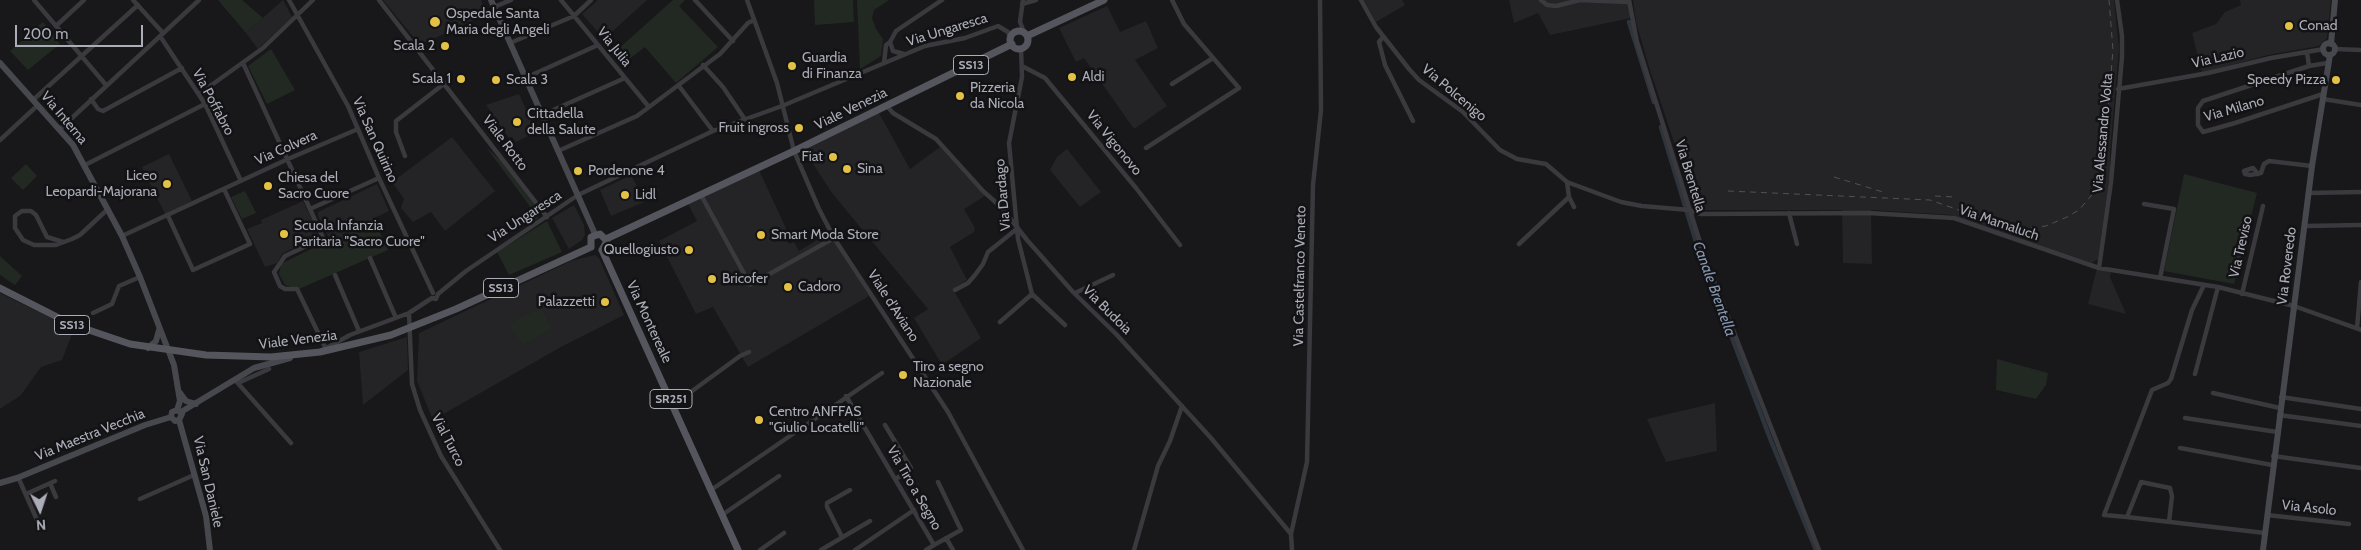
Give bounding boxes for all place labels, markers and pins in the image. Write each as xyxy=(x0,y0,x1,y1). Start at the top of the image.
place label: Ospedale Santa Maria degli Angeli xyxy=(446,6,549,38)
marker: Ospedale Santa Maria degli Angeli xyxy=(428,15,442,29)
place label: Conad xyxy=(2299,18,2337,34)
marker: Conad xyxy=(2283,20,2295,32)
place label: Scala 2 xyxy=(393,38,435,54)
marker: Scala 2 xyxy=(439,40,451,52)
place label: Guardia di Finanza xyxy=(802,50,862,82)
marker: Guardia di Finanza xyxy=(786,60,798,72)
place label: Aldi xyxy=(1082,69,1104,85)
place label: Scala 1 xyxy=(412,71,451,87)
marker: Aldi xyxy=(1066,71,1078,83)
place label: Scala 3 xyxy=(506,72,548,88)
place label: Speedy Pizza xyxy=(2247,72,2326,88)
marker: Scala 1 xyxy=(455,73,467,85)
marker: Scala 3 xyxy=(490,74,502,86)
marker: Speedy Pizza xyxy=(2330,74,2342,86)
place label: Pizzeria da Nicola xyxy=(970,80,1024,112)
marker: Pizzeria da Nicola xyxy=(954,90,966,102)
place label: Cittadella della Salute xyxy=(527,106,596,138)
marker: Cittadella della Salute xyxy=(511,116,523,128)
place label: Fruit ingross xyxy=(718,120,789,136)
marker: Fruit ingross xyxy=(793,122,805,134)
place label: Fiat xyxy=(802,149,823,165)
marker: Fiat xyxy=(827,151,839,163)
place label: Sina xyxy=(857,161,883,177)
place label: Pordenone 4 xyxy=(588,163,664,179)
marker: Sina xyxy=(841,163,853,175)
marker: Pordenone 4 xyxy=(572,165,584,177)
place label: Liceo Leopardi-Majorana xyxy=(46,168,157,200)
place label: Chiesa del Sacro Cuore xyxy=(278,170,349,202)
marker: Liceo Leopardi-Majorana xyxy=(161,178,173,190)
marker: Chiesa del Sacro Cuore xyxy=(262,180,274,192)
place label: Lidl xyxy=(635,187,656,203)
marker: Lidl xyxy=(619,189,631,201)
place label: Scuola Infanzia Paritaria "Sacro Cuore" xyxy=(294,218,425,250)
place label: Smart Moda Store xyxy=(771,227,879,243)
marker: Scuola Infanzia Paritaria "Sacro Cuore" xyxy=(278,228,290,240)
marker: Smart Moda Store xyxy=(755,229,767,241)
place label: Quellogiusto xyxy=(604,242,679,258)
marker: Quellogiusto xyxy=(683,244,695,256)
place label: Bricofer xyxy=(722,271,768,287)
marker: Bricofer xyxy=(706,273,718,285)
place label: Cadoro xyxy=(798,279,841,295)
marker: Cadoro xyxy=(782,281,794,293)
place label: Palazzetti xyxy=(538,294,595,310)
marker: Palazzetti xyxy=(599,296,611,308)
place label: Tiro a segno Nazionale xyxy=(913,359,984,392)
marker: Tiro a segno Nazionale xyxy=(897,369,909,381)
place label: Centro ANFFAS "Giulio Locatelli" xyxy=(769,404,864,437)
marker: Centro ANFFAS "Giulio Locatelli" xyxy=(753,414,765,426)

